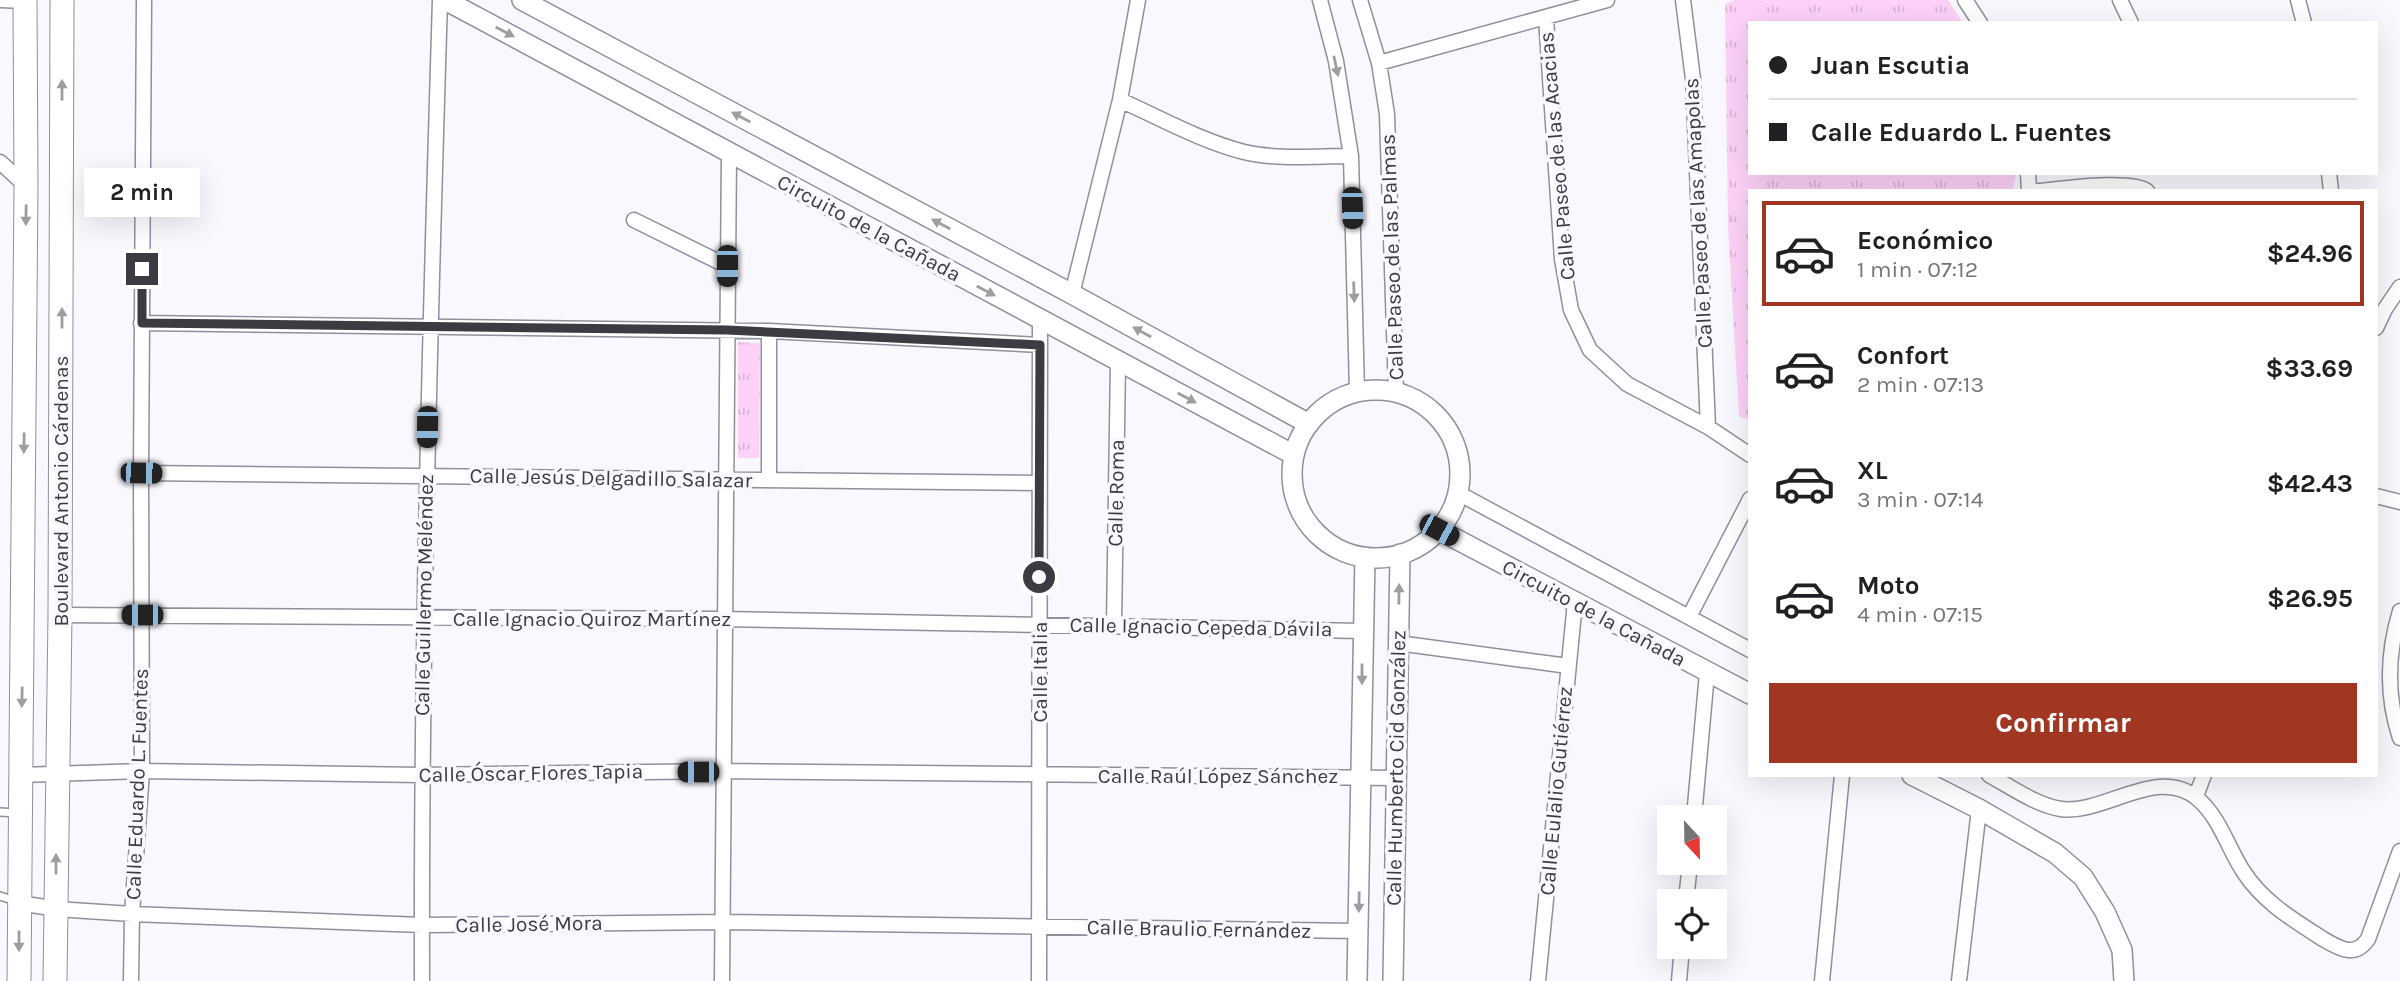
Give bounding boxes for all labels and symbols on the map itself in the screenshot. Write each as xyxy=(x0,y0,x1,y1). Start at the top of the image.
one-way arrow xyxy=(495,26,515,38)
street label: Calle Paseo de las Acacias xyxy=(1534,31,1580,281)
one-way arrow xyxy=(1331,55,1342,77)
street label: Calle Paseo de las Amapolas xyxy=(1679,77,1717,349)
one-way arrow xyxy=(56,79,68,101)
one-way arrow xyxy=(731,111,751,123)
street label: Calle Paseo de las Palmas xyxy=(1376,133,1408,381)
callout: 2 min xyxy=(84,168,200,216)
street label: Circuito de la Cañada xyxy=(773,169,965,287)
car xyxy=(1341,187,1364,229)
one-way arrow xyxy=(20,204,32,226)
one-way arrow xyxy=(932,218,951,230)
car xyxy=(717,245,738,287)
route end xyxy=(126,253,158,285)
one-way arrow xyxy=(1349,282,1360,304)
one-way arrow xyxy=(976,285,996,297)
one-way arrow xyxy=(56,307,68,329)
one-way arrow xyxy=(1132,326,1151,338)
street label: Boulevard Antonio Cárdenas xyxy=(49,355,73,627)
one-way arrow xyxy=(1177,392,1196,404)
car xyxy=(417,406,438,448)
one-way arrow xyxy=(18,432,30,454)
street label: Calle Roma xyxy=(1103,439,1129,547)
car xyxy=(120,462,163,484)
street label: Calle Jesús Delgadillo Salazar xyxy=(469,464,753,492)
street label: Calle Guillermo Meléndez xyxy=(410,474,438,716)
car xyxy=(1416,511,1463,549)
street label: Circuito de la Cañada xyxy=(1498,554,1690,672)
route start xyxy=(1023,561,1055,593)
one-way arrow xyxy=(1393,583,1405,605)
car xyxy=(122,605,164,626)
street label: Calle Ignacio Quiroz Martínez xyxy=(453,607,731,631)
street label: Calle Ignacio Cepeda Dávila xyxy=(1069,613,1333,641)
street label: Calle Italia xyxy=(1028,622,1052,723)
street label: Calle Humberto Cid González xyxy=(1382,630,1410,906)
one-way arrow xyxy=(1356,664,1368,686)
street label: Calle Eduardo L. Fuentes xyxy=(121,668,153,900)
one-way arrow xyxy=(16,686,28,708)
street label: Calle Eulalio Gutiérrez xyxy=(1535,686,1577,896)
street label: Calle Óscar Flores Tapia xyxy=(418,759,644,787)
car xyxy=(678,762,720,783)
street label: Calle Raúl López Sánchez xyxy=(1098,764,1338,788)
north arrow xyxy=(1657,805,1727,875)
one-way arrow xyxy=(50,853,62,875)
one-way arrow xyxy=(1353,891,1364,913)
street label: Calle José Mora xyxy=(455,911,603,937)
street label: Calle Braulio Fernández xyxy=(1087,915,1311,943)
one-way arrow xyxy=(13,930,25,952)

